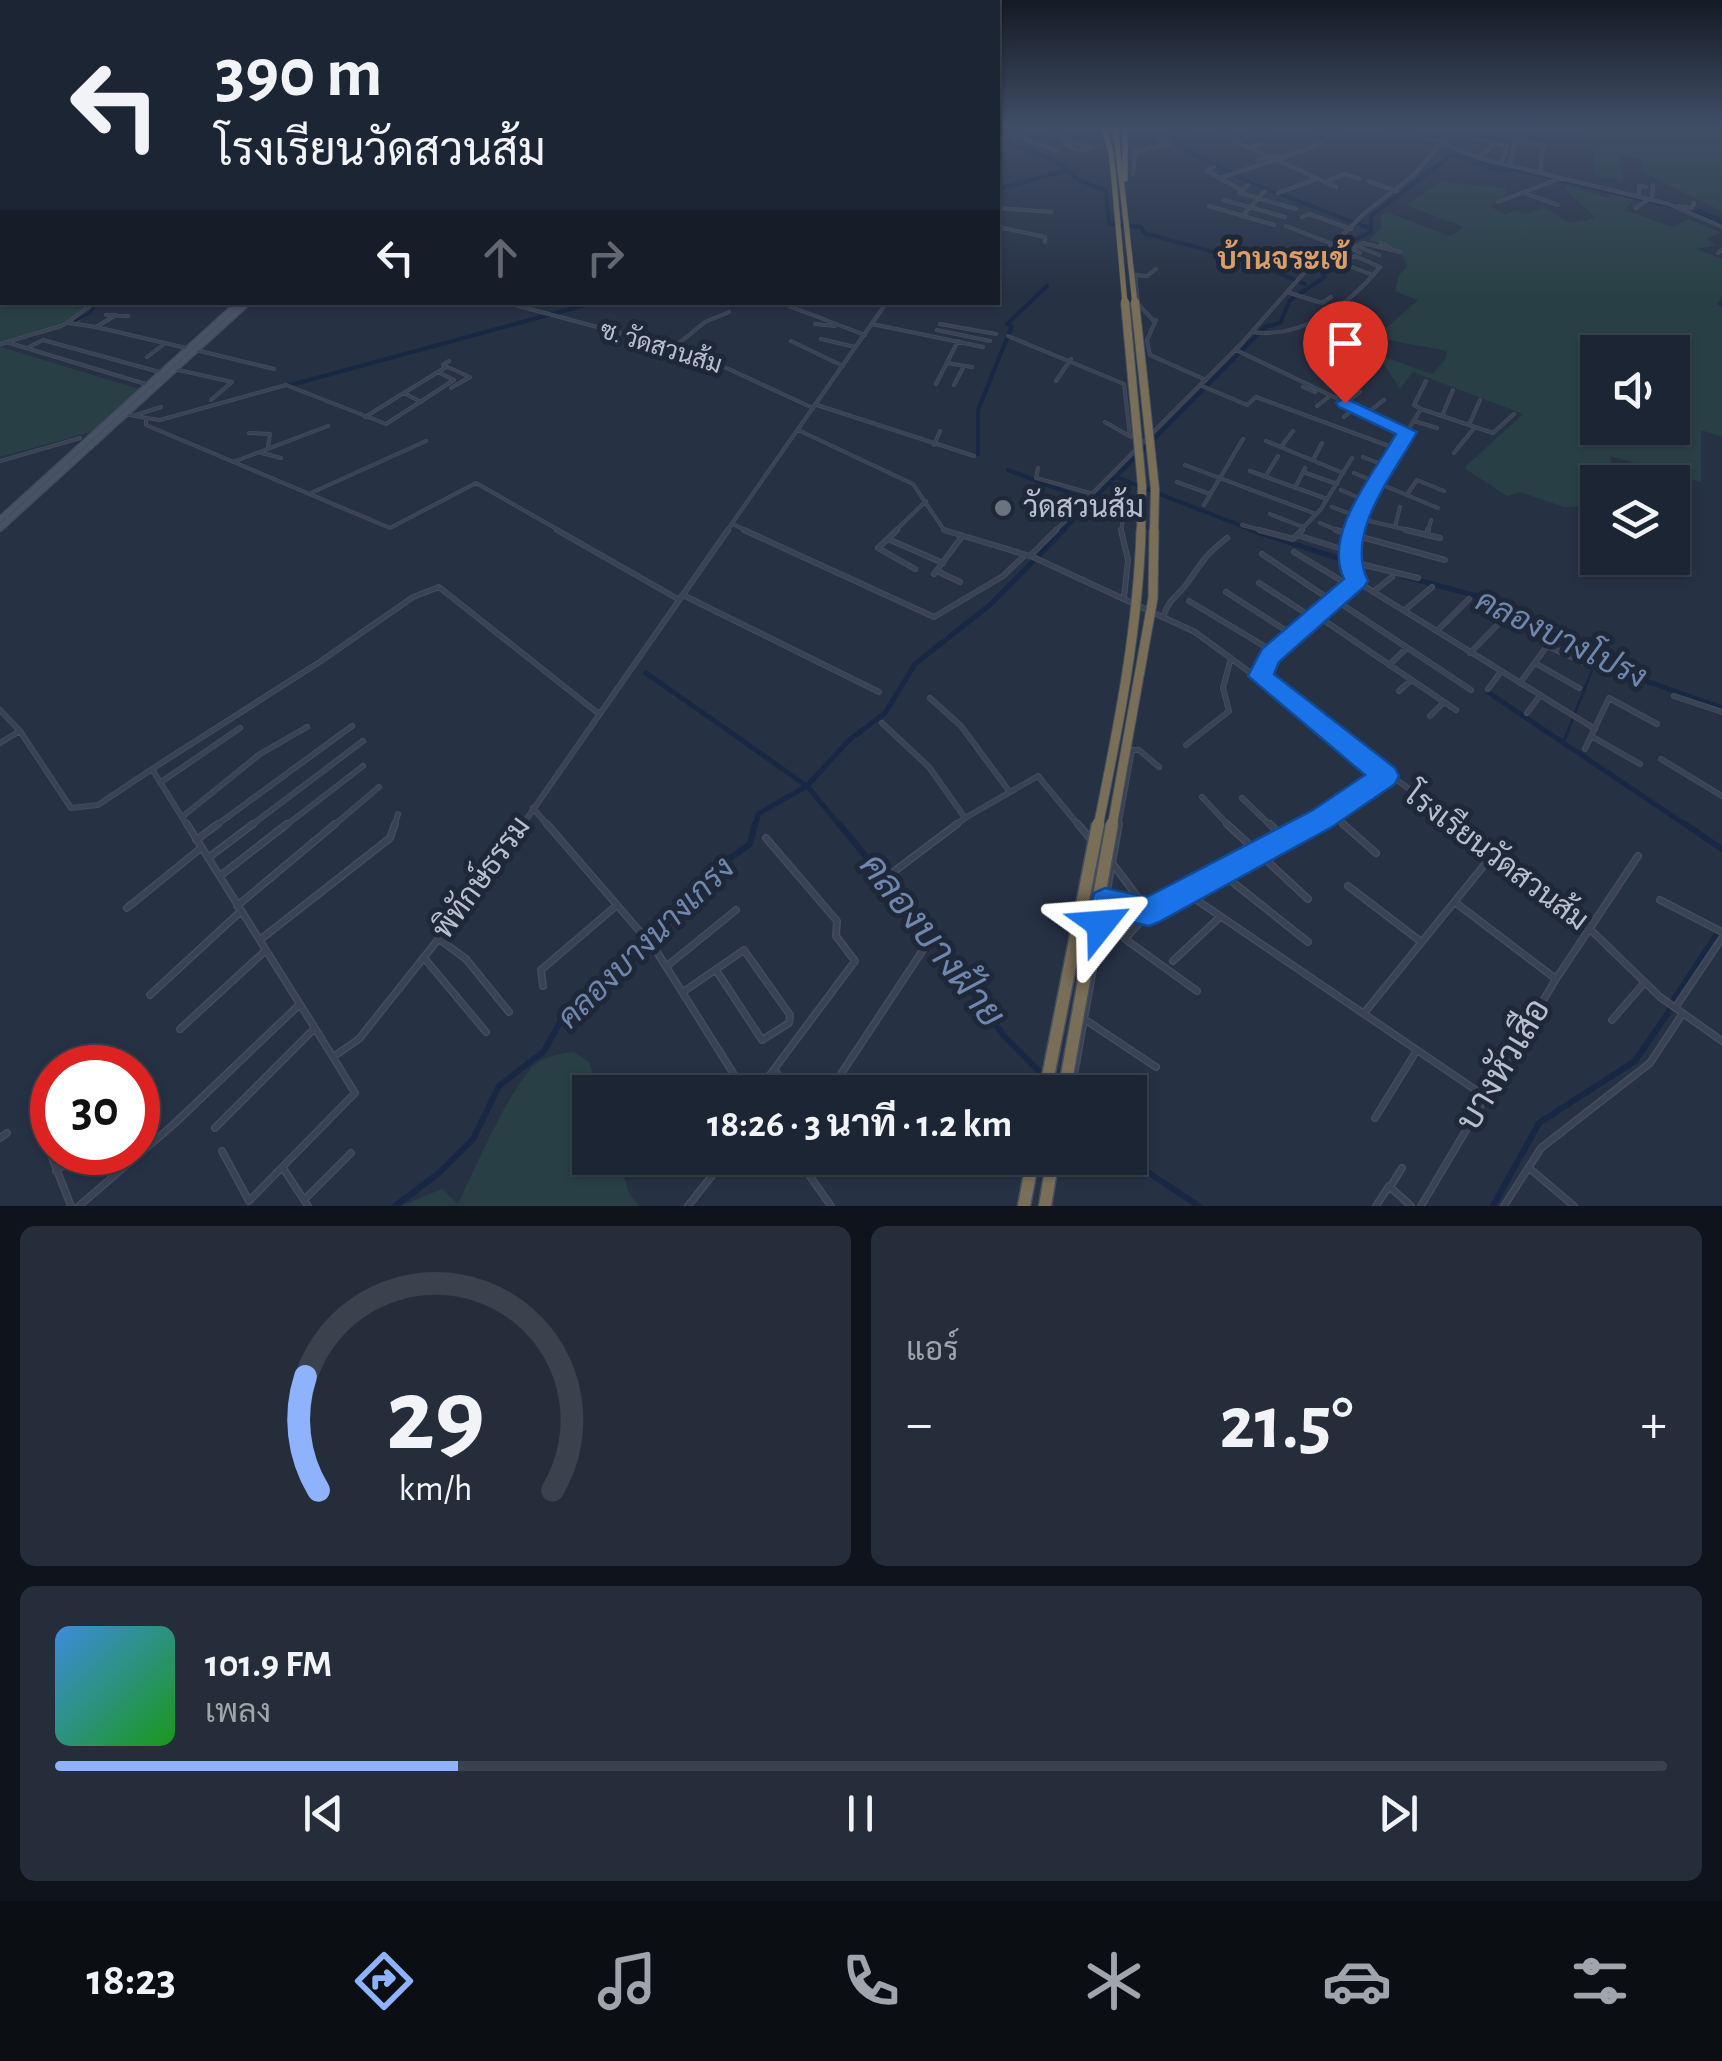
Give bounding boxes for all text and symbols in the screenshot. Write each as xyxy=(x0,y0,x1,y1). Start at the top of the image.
text: 390 m xyxy=(215,39,383,109)
icon: left xyxy=(50,40,180,170)
text: โรงเรียนวัดสวนส้ม xyxy=(215,129,546,174)
icon: left xyxy=(368,230,423,285)
icon: ahead xyxy=(473,230,528,285)
icon: right xyxy=(578,230,633,285)
district label: บ้านจระเข้ xyxy=(1217,239,1351,275)
pin xyxy=(1303,301,1388,404)
street label: ซ. วัดสวนส้ม xyxy=(597,313,726,378)
icon: arrive xyxy=(1318,316,1373,371)
map controls xyxy=(1580,335,1690,575)
button: sound xyxy=(1580,335,1690,445)
button: layers xyxy=(1580,465,1690,575)
place label: วัดสวนส้ม xyxy=(1023,486,1144,523)
marker: วัดสวนส้ม xyxy=(992,497,1014,519)
water label: คลองบางโปรง xyxy=(1471,579,1654,694)
street label: โรงเรียนวัดสวนส้ม xyxy=(1397,773,1597,936)
street label: พิทักษ์ธรรม xyxy=(423,808,536,945)
water label: คลองบางฝ้าย xyxy=(852,842,1017,1035)
water label: คลองบางนางเกรง xyxy=(552,851,740,1035)
position arrow xyxy=(1049,872,1153,976)
street label: บางหัวเสือ xyxy=(1445,989,1557,1137)
speed limit sign: 30 xyxy=(30,1045,160,1175)
text: 18:26 · 3 นาที · 1.2 km xyxy=(707,1106,1012,1144)
text: แอร์ xyxy=(906,1334,959,1366)
text: 29 xyxy=(386,1365,485,1469)
text: 21.5° xyxy=(1220,1387,1353,1462)
text: − xyxy=(906,1397,932,1452)
text: + xyxy=(1641,1397,1667,1452)
text: km/h xyxy=(399,1471,472,1507)
text: 101.9 FM xyxy=(205,1646,332,1684)
text: เพลง xyxy=(205,1696,271,1728)
icon: previous xyxy=(296,1786,351,1841)
icon: pause xyxy=(833,1786,888,1841)
icon: next xyxy=(1371,1786,1426,1841)
icon: directions xyxy=(349,1946,419,2016)
icon: music xyxy=(592,1946,662,2016)
icon: phone xyxy=(836,1946,906,2016)
icon: climate xyxy=(1079,1946,1149,2016)
icon: car xyxy=(1322,1946,1392,2016)
icon: filters xyxy=(1565,1946,1635,2016)
text: 18:23 xyxy=(87,1958,176,2003)

